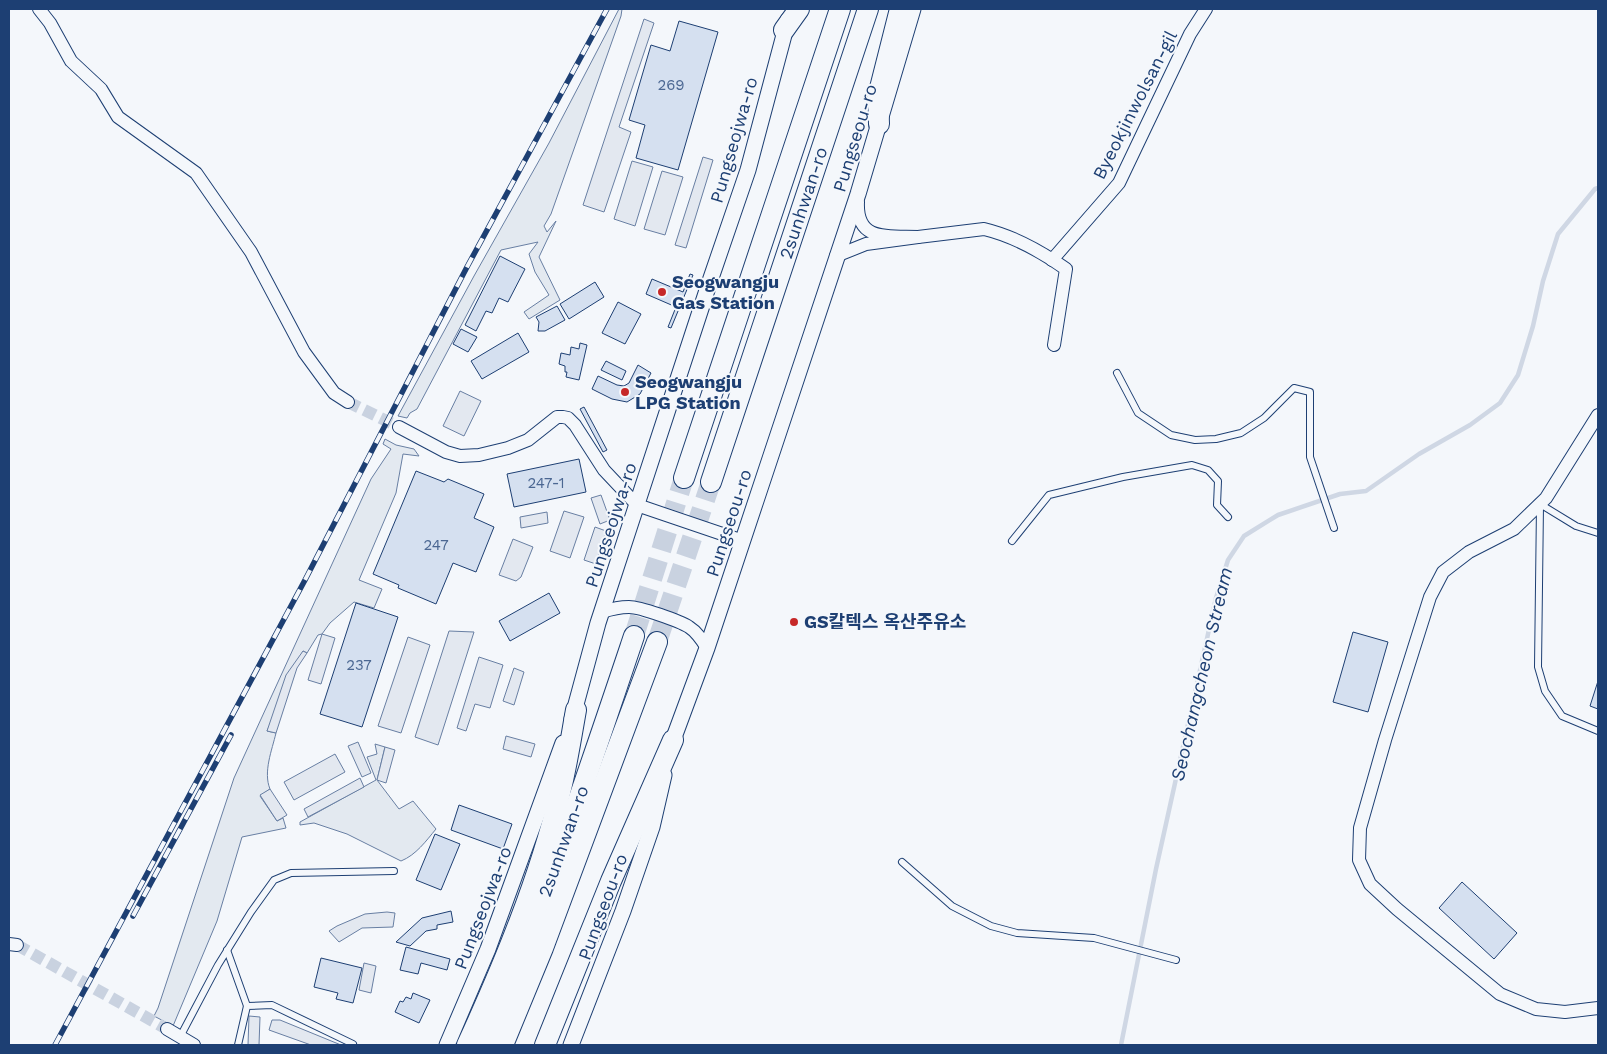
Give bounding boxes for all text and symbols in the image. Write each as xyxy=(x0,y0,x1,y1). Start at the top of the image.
street label: Byeokjinwolsan-gil xyxy=(1088,27,1181,183)
street label: Pungseojwa-ro xyxy=(706,74,762,205)
house number: 269 xyxy=(657,76,685,94)
street label: Pungseou-ro xyxy=(828,81,881,194)
street label: 2sunhwan-ro xyxy=(775,144,831,261)
place label: Seogwangju Gas Station xyxy=(672,271,779,313)
marker: Seogwangju Gas Station xyxy=(656,286,668,298)
place label: Seogwangju LPG Station xyxy=(635,371,742,413)
marker: Seogwangju LPG Station xyxy=(619,386,631,398)
street label: Pungseojwa-ro xyxy=(580,460,641,590)
street label: Pungseou-ro xyxy=(701,467,756,579)
house number: 247-1 xyxy=(527,474,565,492)
house number: 247 xyxy=(423,536,449,554)
water label: Seochangcheon Stream xyxy=(1166,565,1237,783)
place label: GS칼텍스 옥산주유소 xyxy=(804,611,966,632)
marker: GS칼텍스 옥산주유소 xyxy=(788,616,800,628)
house number: 237 xyxy=(346,656,372,674)
street label: 2sunhwan-ro xyxy=(534,783,593,900)
street label: Pungseojwa-ro xyxy=(449,843,516,972)
street label: Pungseou-ro xyxy=(574,851,631,963)

